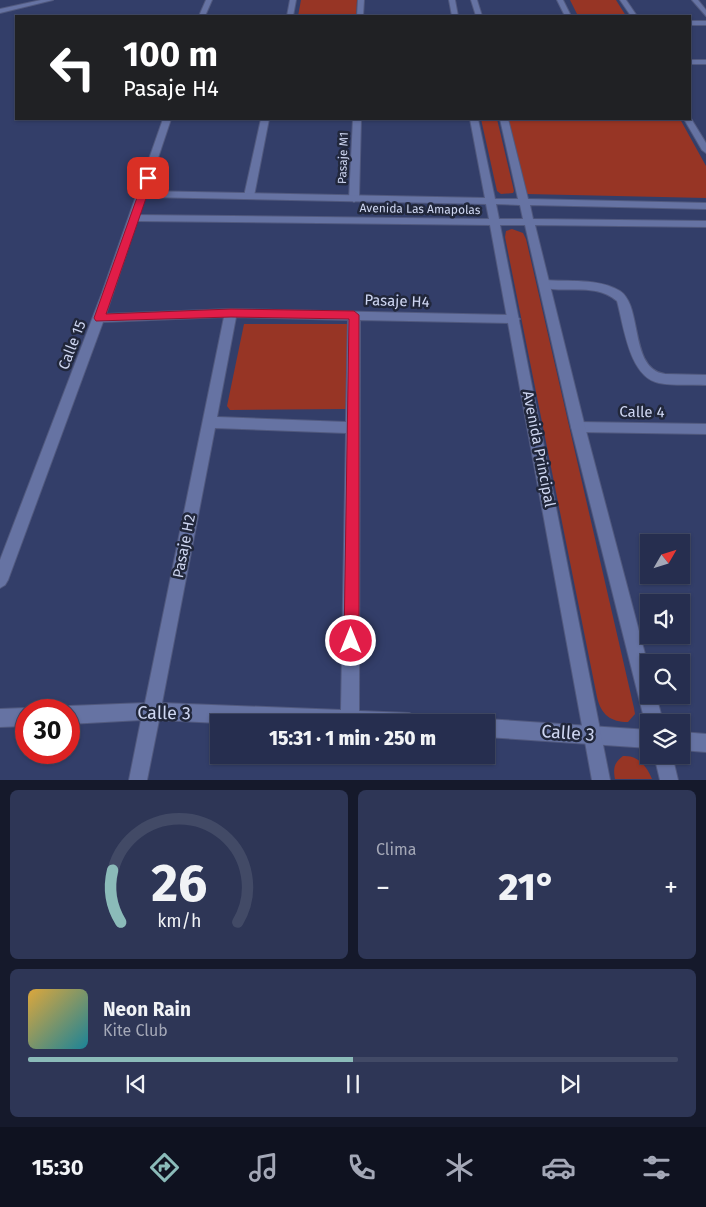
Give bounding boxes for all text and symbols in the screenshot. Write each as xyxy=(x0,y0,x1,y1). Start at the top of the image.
text: 100 m xyxy=(123,33,218,75)
icon: left xyxy=(40,35,105,100)
text: Pasaje H4 xyxy=(123,75,219,102)
street label: Pasaje M1 xyxy=(335,132,351,184)
pin xyxy=(127,157,169,199)
icon: arrive xyxy=(134,164,162,192)
street label: Avenida Las Amapolas xyxy=(359,201,481,217)
street label: Pasaje H4 xyxy=(364,291,430,311)
street label: Calle 15 xyxy=(54,318,90,372)
street label: Avenida Principal xyxy=(519,389,559,509)
street label: Calle 4 xyxy=(619,403,665,421)
street label: Pasaje H2 xyxy=(169,513,199,579)
north arrow xyxy=(640,534,690,584)
map controls xyxy=(640,534,690,764)
button: sound xyxy=(640,594,690,644)
position arrow xyxy=(324,614,376,666)
button: search xyxy=(640,654,690,704)
speed limit sign: 30 xyxy=(15,699,80,764)
street label: Calle 3 xyxy=(137,702,191,724)
button: layers xyxy=(640,714,690,764)
street label: Calle 3 xyxy=(541,720,595,746)
text: 15:31 · 1 min · 250 m xyxy=(269,727,436,750)
text: Clima xyxy=(376,840,416,859)
text: 26 xyxy=(151,852,207,915)
text: 21° xyxy=(499,864,555,910)
text: − xyxy=(376,871,390,904)
text: + xyxy=(664,871,678,904)
text: km/h xyxy=(157,910,201,932)
text: Neon Rain xyxy=(103,998,191,1021)
text: Kite Club xyxy=(103,1021,168,1040)
icon: previous xyxy=(122,1070,150,1098)
icon: pause xyxy=(339,1070,367,1098)
icon: next xyxy=(556,1070,584,1098)
icon: directions xyxy=(147,1150,182,1185)
icon: music xyxy=(246,1150,281,1185)
icon: phone xyxy=(344,1150,379,1185)
icon: climate xyxy=(442,1150,477,1185)
icon: car xyxy=(541,1150,576,1185)
icon: filters xyxy=(639,1150,674,1185)
text: 15:30 xyxy=(32,1154,84,1181)

